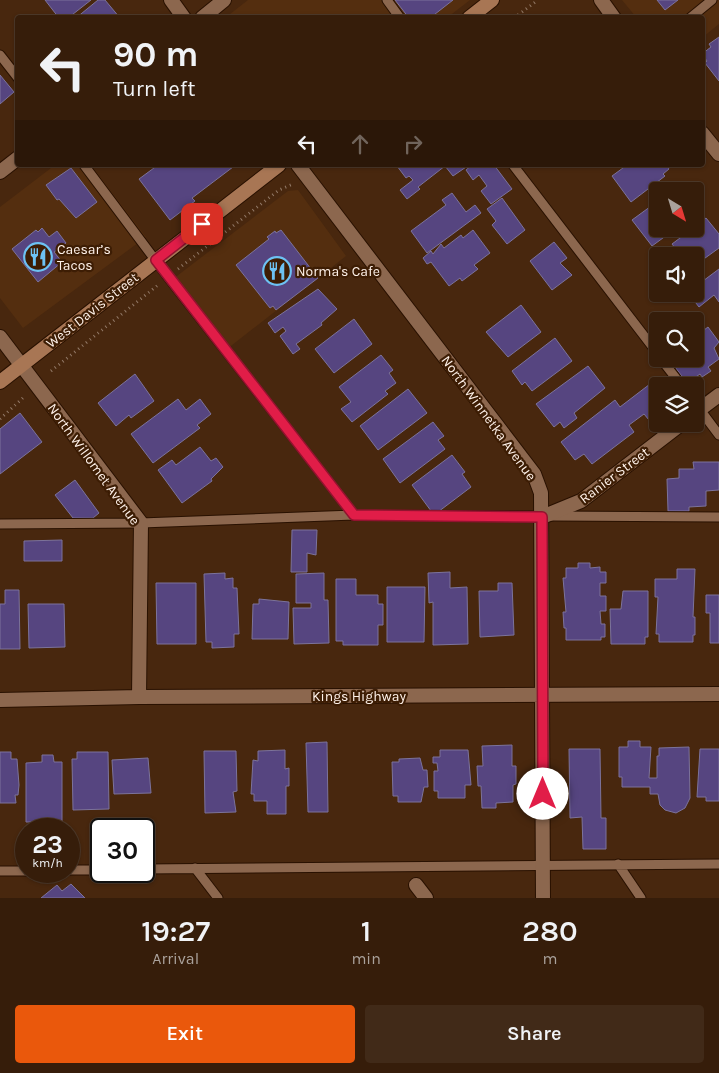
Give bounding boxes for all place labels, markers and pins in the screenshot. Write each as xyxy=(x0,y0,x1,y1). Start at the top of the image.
pin xyxy=(181,203,223,245)
place label: Caesar’s Tacos xyxy=(57,241,111,274)
restaurant icon: Caesar’s Tacos xyxy=(23,242,53,272)
restaurant icon: Norma's Cafe xyxy=(262,256,292,286)
place label: Norma's Cafe xyxy=(296,263,380,280)

